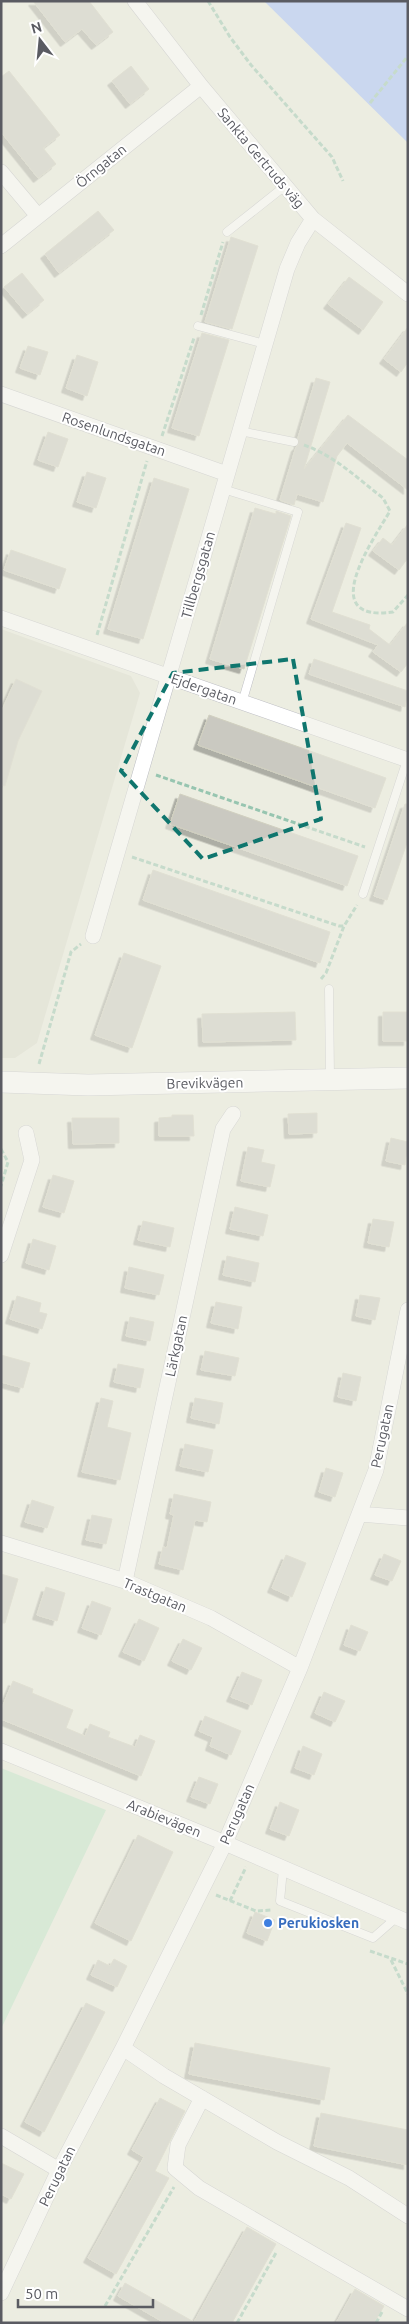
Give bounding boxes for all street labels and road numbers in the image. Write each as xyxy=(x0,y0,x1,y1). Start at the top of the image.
street label: Sankta Gertruds väg xyxy=(214,105,308,211)
street label: Örngatan xyxy=(72,140,129,191)
street label: Rosenlundsgatan xyxy=(60,409,168,459)
street label: Tillbergsgatan xyxy=(178,530,218,620)
street label: Ejdergatan xyxy=(169,670,239,708)
street label: Brevikvägen xyxy=(166,1074,244,1092)
street label: Lärkgatan xyxy=(162,1314,190,1378)
street label: Perugatan xyxy=(367,1403,397,1469)
street label: Trastgatan xyxy=(121,1574,189,1616)
street label: Perugatan xyxy=(216,1781,258,1847)
street label: Arabievägen xyxy=(125,1796,203,1840)
street label: Perugatan xyxy=(36,2143,78,2209)

